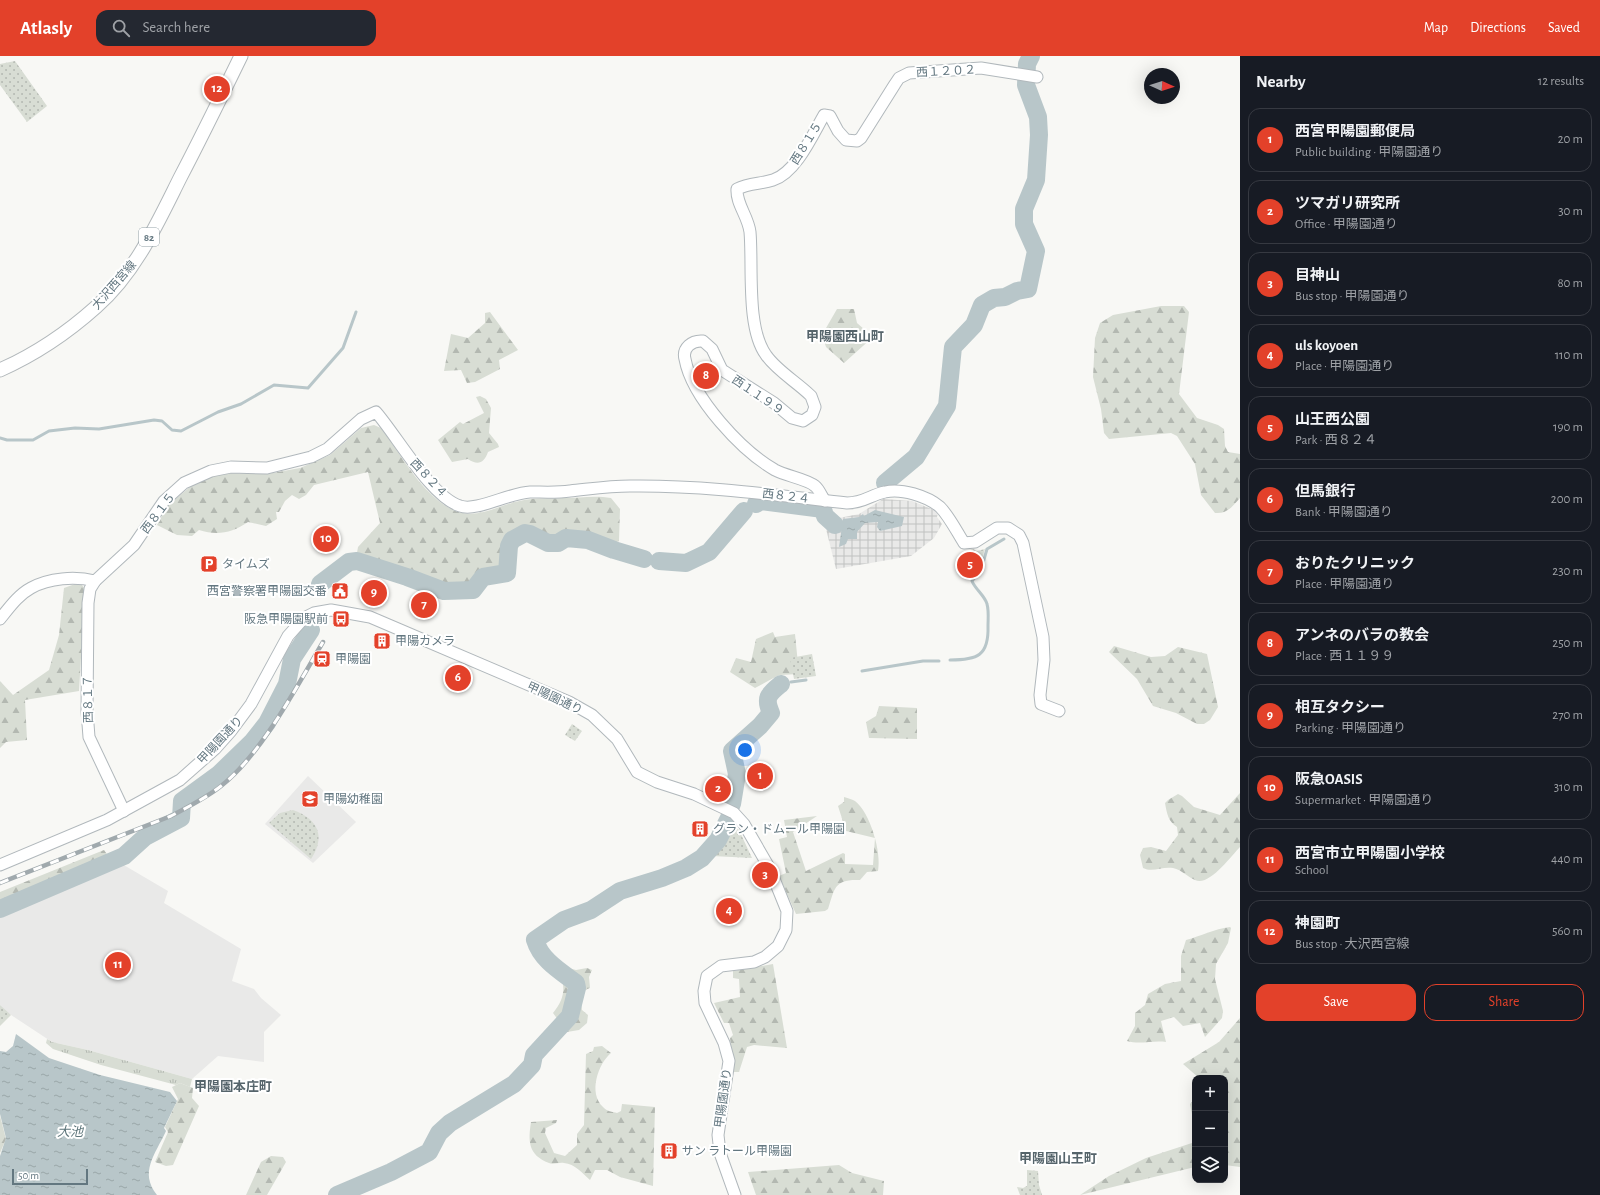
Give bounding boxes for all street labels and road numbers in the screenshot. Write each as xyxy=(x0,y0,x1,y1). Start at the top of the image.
street label: 西１２０２ xyxy=(916,63,976,79)
street label: 西８１５ xyxy=(788,119,824,167)
road number: 82 xyxy=(139,228,159,246)
street label: 大沢西宮線 xyxy=(89,258,138,312)
street label: 西１１９９ xyxy=(730,373,786,417)
street label: 西８２４ xyxy=(408,456,450,500)
street label: 西８２４ xyxy=(761,487,811,505)
street label: 西８１５ xyxy=(139,490,177,536)
street label: 西８１７ xyxy=(82,675,94,723)
street label: 甲陽園通り xyxy=(525,679,585,716)
street label: 甲陽園通り xyxy=(194,713,245,766)
street label: 甲陽園通り xyxy=(712,1067,733,1129)

